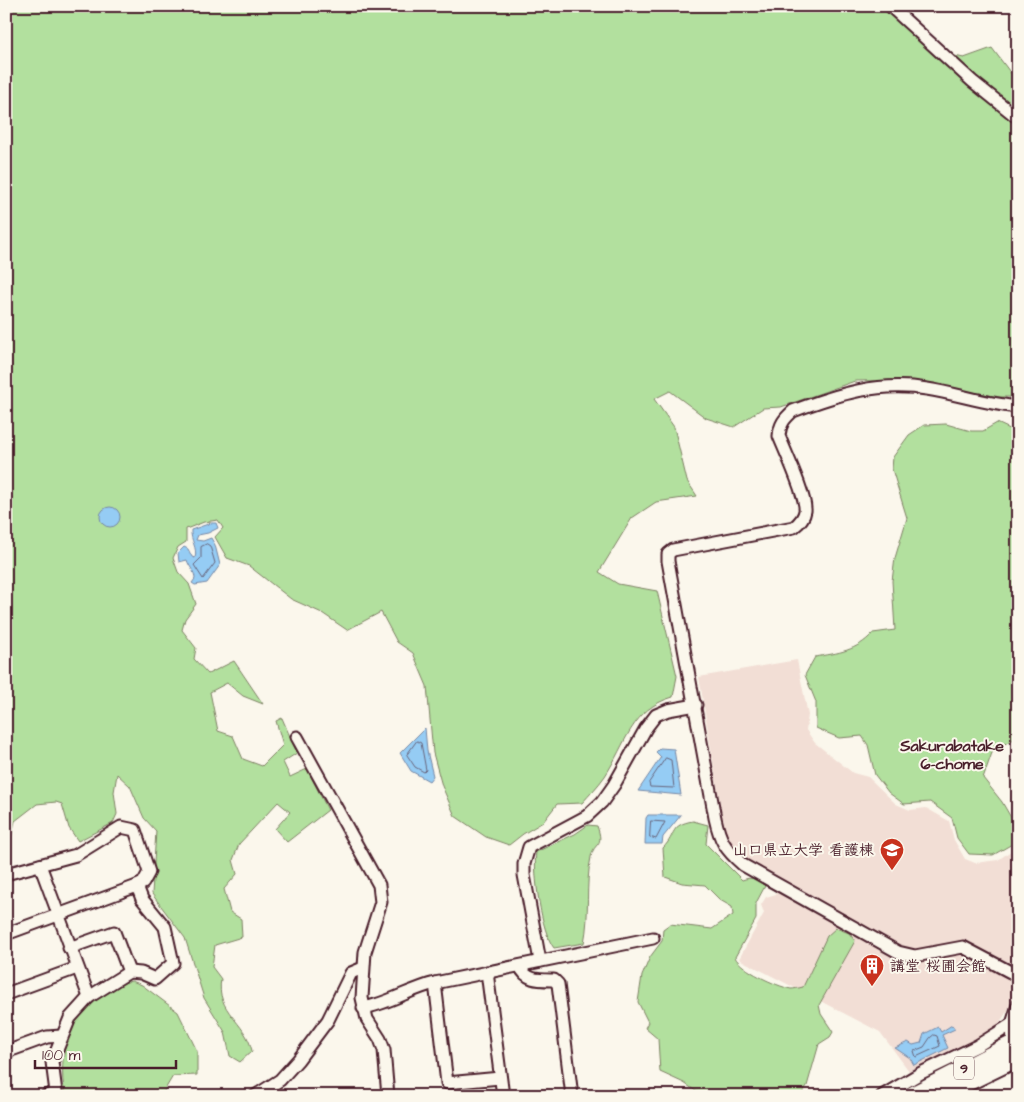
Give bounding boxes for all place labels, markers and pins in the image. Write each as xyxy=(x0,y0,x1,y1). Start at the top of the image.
school or university icon: 山口県立大学 看護棟 xyxy=(879,837,905,871)
place label: 山口県立大学 看護棟 xyxy=(733,840,874,861)
building icon: 講堂 桜圃会館 xyxy=(859,953,885,987)
place label: 講堂 桜圃会館 xyxy=(890,956,986,977)

